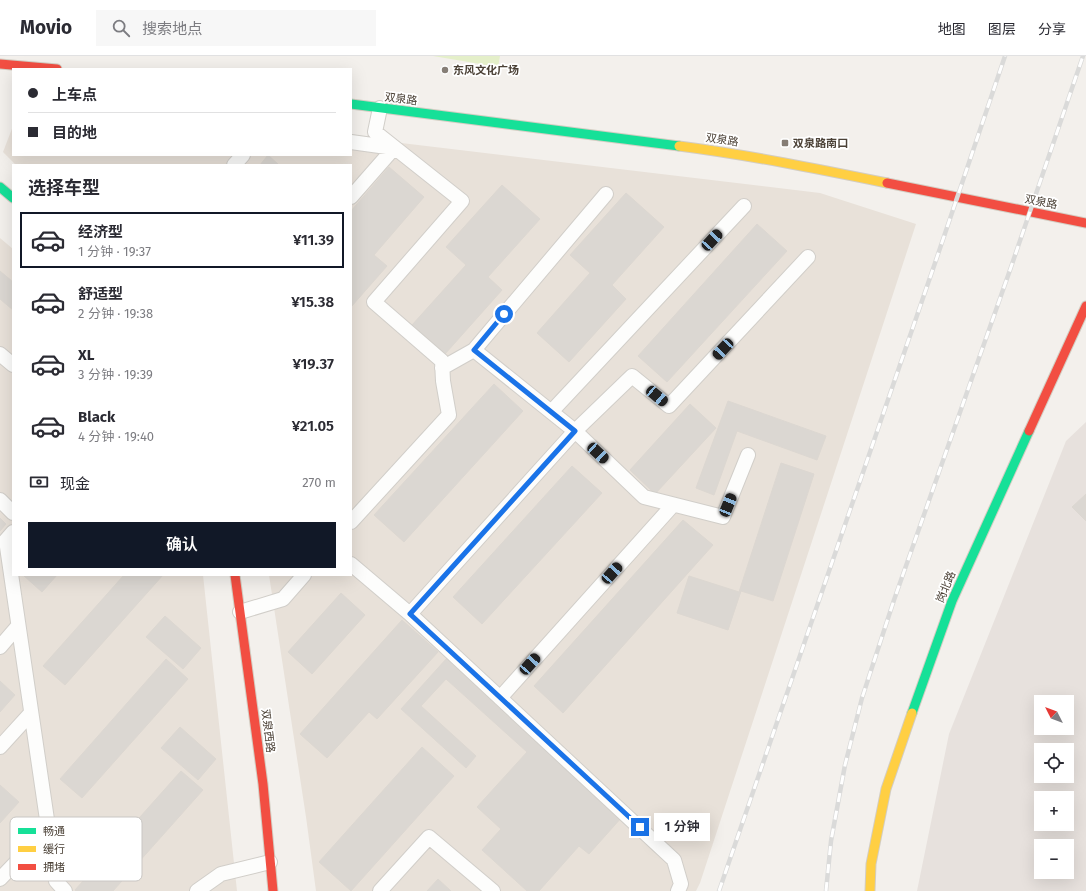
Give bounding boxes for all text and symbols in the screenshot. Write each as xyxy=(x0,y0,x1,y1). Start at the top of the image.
search box xyxy=(96,10,376,46)
text: Movio xyxy=(20,16,72,39)
icon: search xyxy=(110,17,132,39)
text: 搜索地点 xyxy=(142,20,202,38)
text: 地图 xyxy=(938,21,966,38)
text: 图层 xyxy=(988,21,1016,38)
text: 分享 xyxy=(1038,21,1066,38)
place label: 东风文化广场 xyxy=(453,64,519,77)
marker: 东风文化广场 xyxy=(440,65,450,75)
text: 上车点 xyxy=(52,86,97,104)
street label: 双泉路 xyxy=(384,91,418,107)
text: 目的地 xyxy=(52,124,97,142)
street label: 双泉路 xyxy=(705,131,739,149)
place label: 双泉路南口 xyxy=(793,137,848,150)
marker: 双泉路南口 xyxy=(780,138,790,148)
text: 选择车型 xyxy=(28,177,100,199)
street label: 双泉路 xyxy=(1024,192,1058,212)
icon: car xyxy=(30,222,66,258)
text: 经济型 xyxy=(78,223,123,241)
car xyxy=(699,227,725,253)
text: ¥11.39 xyxy=(293,231,334,249)
text: 1 分钟 · 19:37 xyxy=(78,244,151,259)
icon: car xyxy=(30,284,66,320)
text: 舒适型 xyxy=(78,285,123,303)
text: ¥15.38 xyxy=(291,293,334,311)
route start xyxy=(495,305,513,323)
text: 2 分钟 · 19:38 xyxy=(78,306,153,321)
car xyxy=(710,336,736,362)
icon: car xyxy=(30,346,66,382)
text: XL xyxy=(78,346,94,364)
text: ¥19.37 xyxy=(293,355,334,373)
text: 3 分钟 · 19:39 xyxy=(78,367,153,382)
car xyxy=(644,384,670,408)
icon: car xyxy=(30,408,66,444)
text: Black xyxy=(78,408,115,426)
text: ¥21.05 xyxy=(292,417,334,435)
text: 4 分钟 · 19:40 xyxy=(78,429,154,444)
car xyxy=(585,440,611,466)
icon: cash xyxy=(28,471,50,493)
text: 现金 xyxy=(60,475,90,493)
text: 270 m xyxy=(302,475,336,490)
car xyxy=(718,492,738,518)
button: 确认 xyxy=(28,522,336,568)
car xyxy=(600,560,624,586)
street label: 岗北路 xyxy=(934,569,958,605)
car xyxy=(518,651,542,677)
north arrow xyxy=(1034,695,1074,735)
map controls xyxy=(1034,695,1074,879)
street label: 双泉西路 xyxy=(259,708,277,754)
button: locate xyxy=(1034,743,1074,783)
button: + xyxy=(1034,791,1074,831)
callout: 1 分钟 xyxy=(654,813,710,841)
legend xyxy=(10,817,142,881)
route end xyxy=(631,818,649,836)
text: 1 分钟 xyxy=(664,819,700,834)
text: 畅通 xyxy=(43,825,65,838)
button: − xyxy=(1034,839,1074,879)
text: 缓行 xyxy=(43,843,65,856)
text: 拥堵 xyxy=(43,861,65,874)

